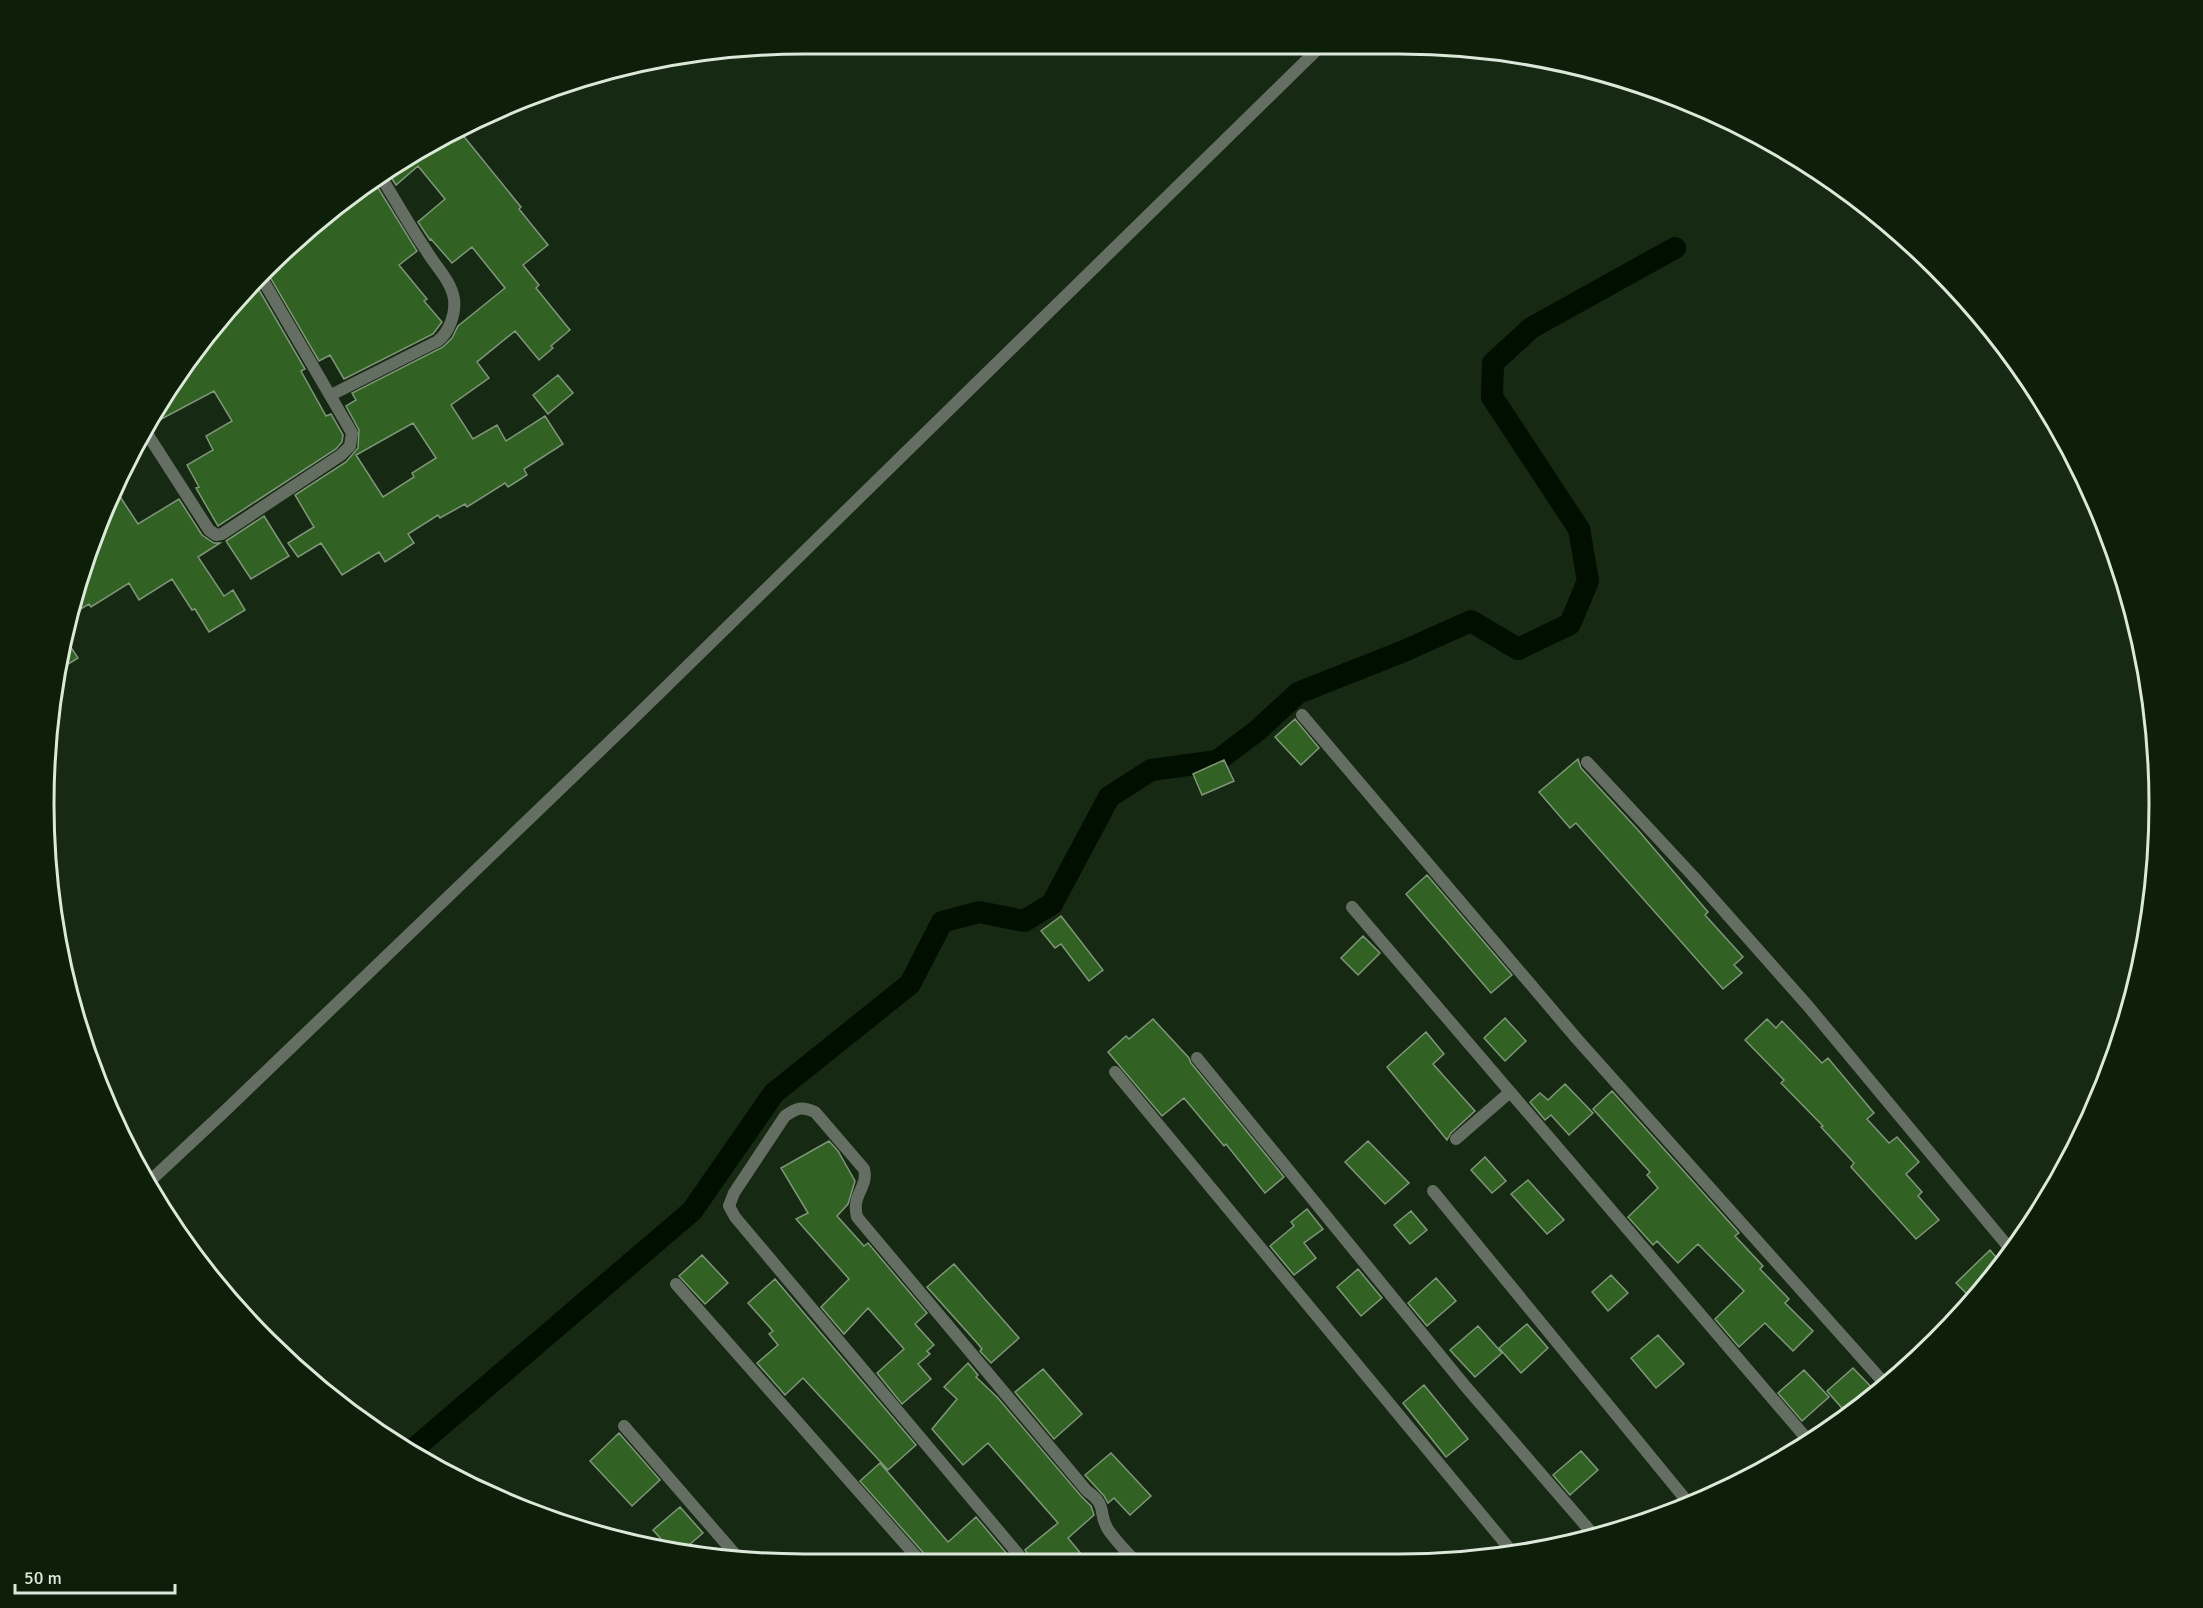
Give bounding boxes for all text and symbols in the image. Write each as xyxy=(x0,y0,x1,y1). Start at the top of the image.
scale bar xyxy=(15,1557,176,1595)
text: 50 m xyxy=(24,1567,62,1589)

